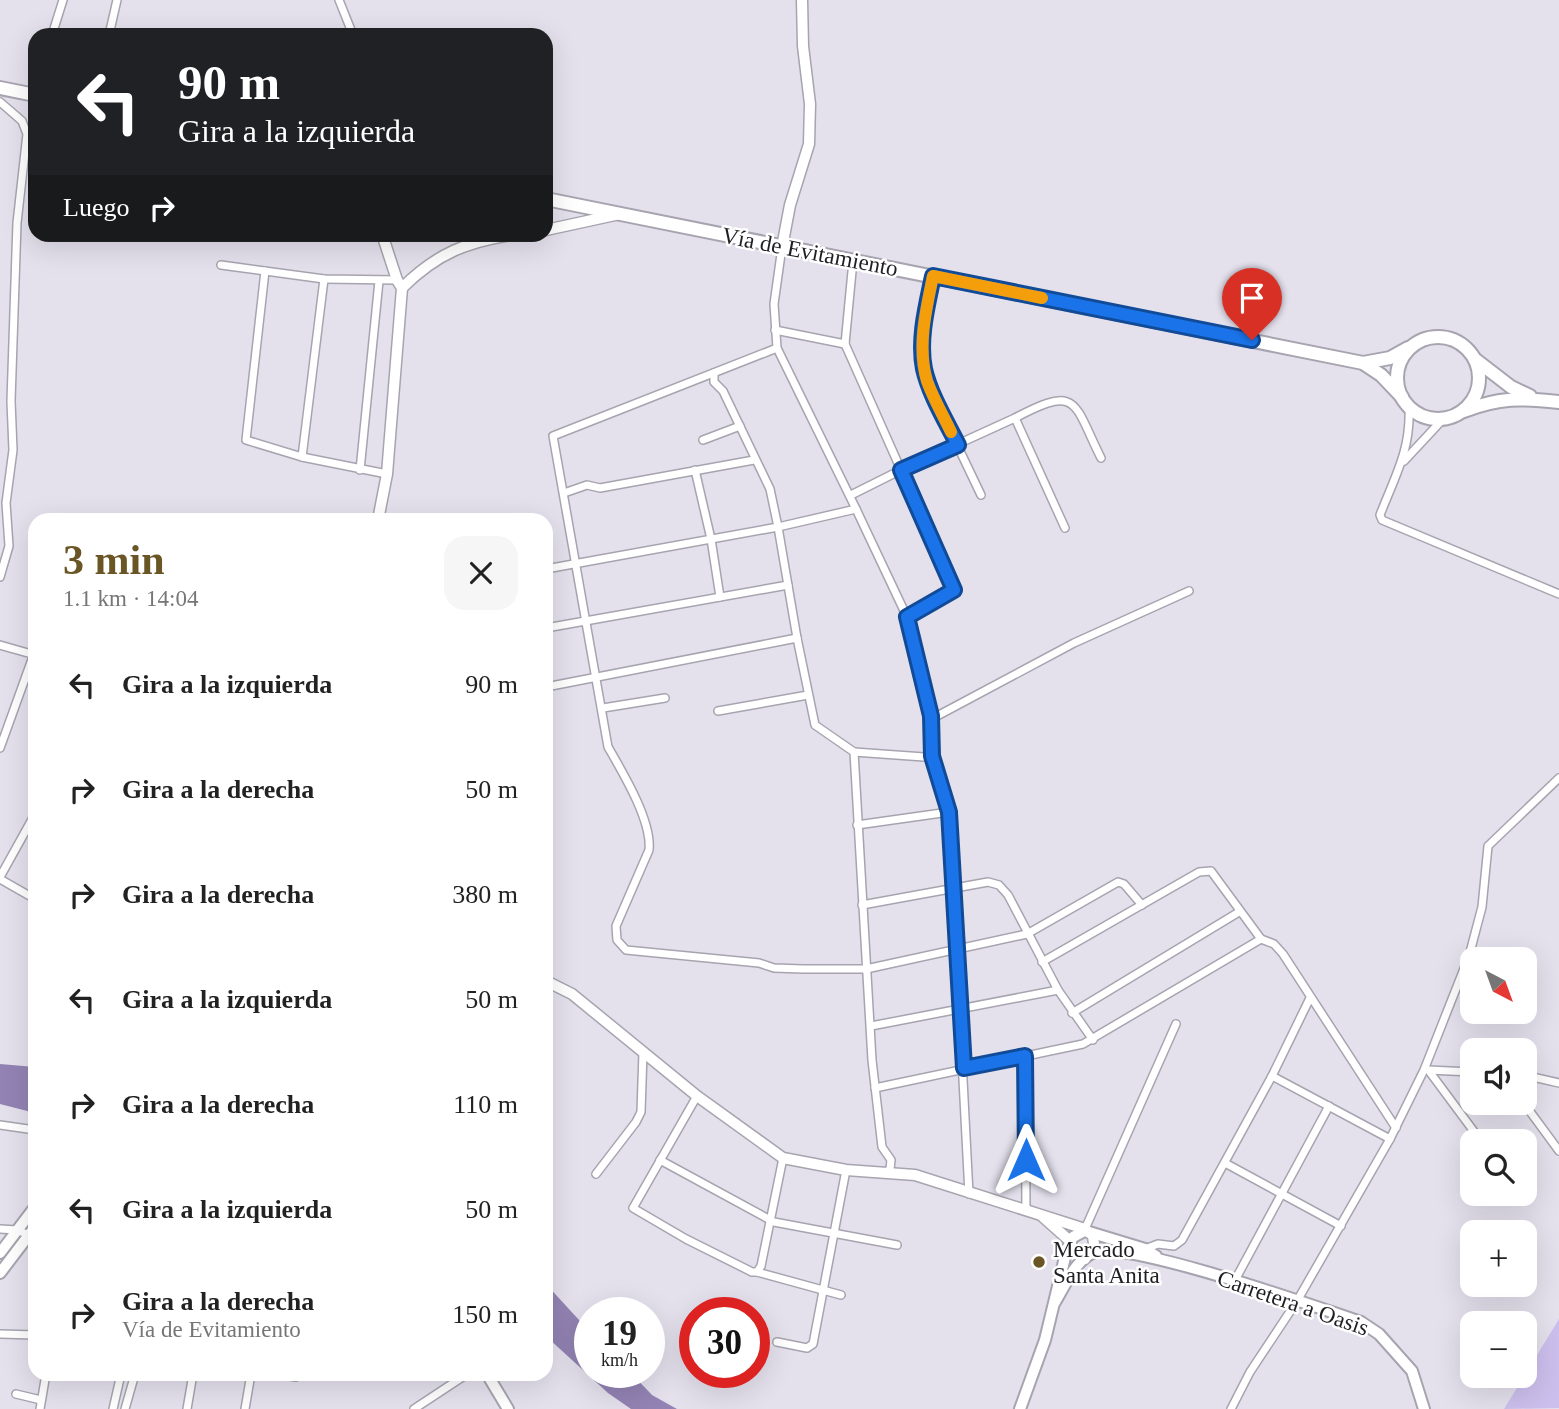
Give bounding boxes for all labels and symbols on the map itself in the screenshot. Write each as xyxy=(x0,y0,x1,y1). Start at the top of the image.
street label: Vía de Evitamiento xyxy=(720,223,900,281)
pin xyxy=(1222,268,1282,340)
north arrow xyxy=(1460,947,1536,1024)
position arrow xyxy=(989,1123,1063,1197)
place label: Mercado Santa Anita xyxy=(1053,1237,1160,1288)
marker: Mercado Santa Anita xyxy=(1031,1254,1047,1270)
street label: Carretera a Oasis xyxy=(1214,1265,1372,1341)
speed limit sign: 30 xyxy=(679,1297,770,1388)

